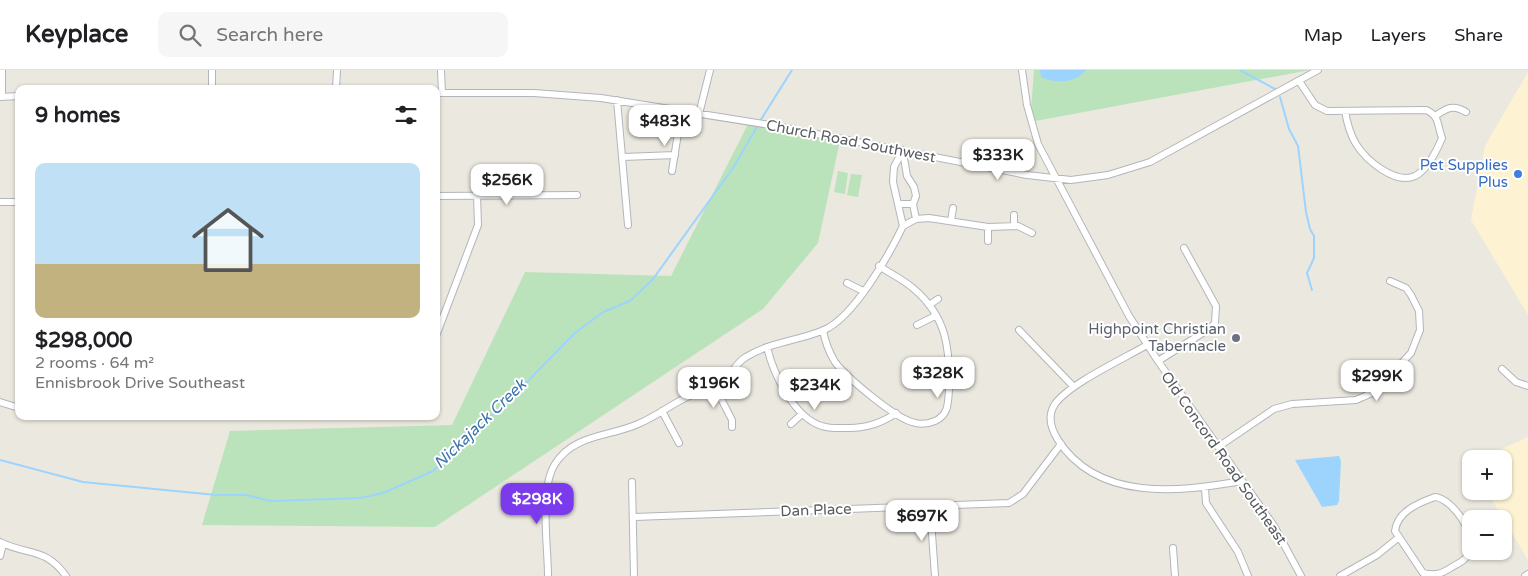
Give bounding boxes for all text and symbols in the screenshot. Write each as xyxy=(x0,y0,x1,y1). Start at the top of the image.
search box xyxy=(158,12,508,57)
text: Keyplace xyxy=(25,20,128,49)
icon: search xyxy=(176,21,204,49)
text: Search here xyxy=(216,24,323,46)
text: Map xyxy=(1304,24,1343,46)
text: Layers xyxy=(1371,24,1426,46)
text: Share xyxy=(1454,24,1503,46)
icon: filters xyxy=(392,101,420,129)
text: 9 homes xyxy=(35,103,120,128)
pin: $483K xyxy=(630,104,700,147)
text: $483K xyxy=(640,111,690,131)
street label: Church Road Southwest xyxy=(765,116,937,166)
pin: $333K xyxy=(963,138,1033,181)
text: $333K xyxy=(973,145,1023,165)
place label: Pet Supplies Plus xyxy=(1420,156,1508,191)
pin: $256K xyxy=(472,164,542,206)
marker: Pet Supplies Plus xyxy=(1512,168,1524,180)
text: $256K xyxy=(482,170,532,190)
icon: home xyxy=(183,195,273,285)
place label: Highpoint Christian Tabernacle xyxy=(1088,320,1226,355)
text: $298,000 xyxy=(35,328,133,353)
marker: Highpoint Christian Tabernacle xyxy=(1230,332,1242,344)
text: 2 rooms · 64 m² xyxy=(35,353,154,373)
pin: $328K xyxy=(903,356,973,399)
pin: $299K xyxy=(1342,360,1412,402)
text: $328K xyxy=(913,363,963,383)
pin: $196K xyxy=(679,366,749,409)
text: $299K xyxy=(1352,366,1402,386)
pin: $234K xyxy=(780,368,850,411)
street label: Old Concord Road Southeast xyxy=(1157,368,1291,548)
text: Ennisbrook Drive Southeast xyxy=(35,373,245,393)
text: $196K xyxy=(689,373,739,393)
water label: Nickajack Creek xyxy=(430,374,531,473)
text: $234K xyxy=(790,375,840,395)
map controls xyxy=(1462,450,1512,560)
button: + xyxy=(1462,450,1512,500)
pin: $298K xyxy=(502,482,572,525)
text: $298K xyxy=(512,489,562,509)
street label: Dan Place xyxy=(780,500,852,520)
pin: $697K xyxy=(887,500,957,542)
text: $697K xyxy=(897,506,947,526)
button: − xyxy=(1462,510,1512,560)

